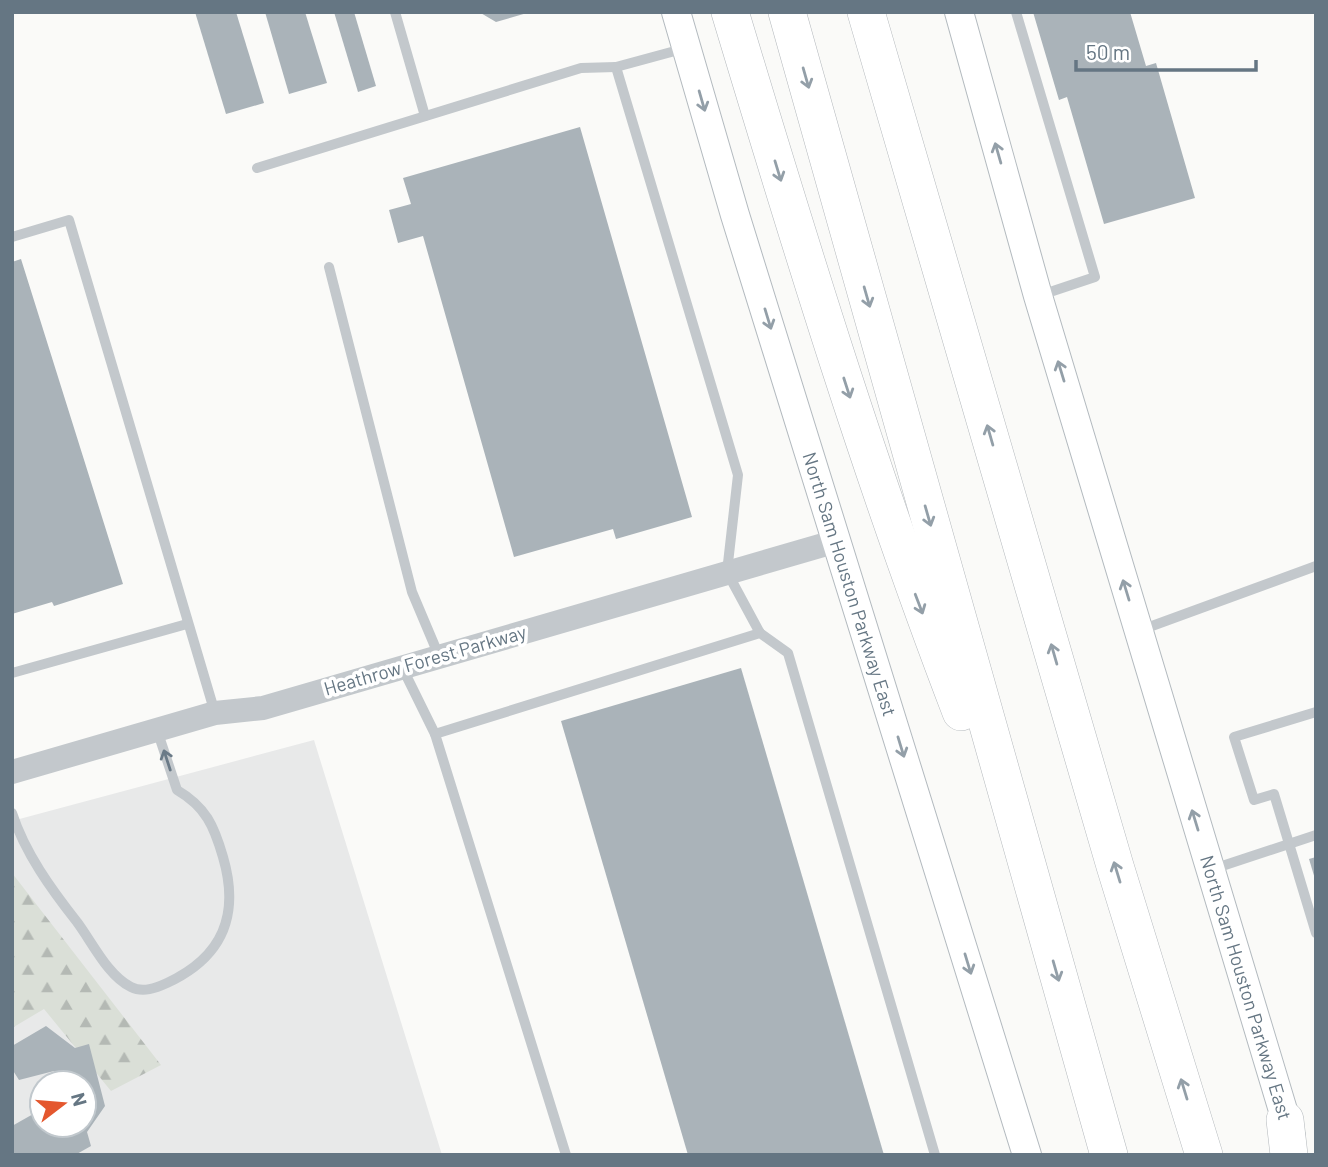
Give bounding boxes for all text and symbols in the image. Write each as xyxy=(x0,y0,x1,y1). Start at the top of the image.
scale bar xyxy=(1076,28,1256,72)
text: 50 m xyxy=(1086,39,1130,64)
one-way arrow xyxy=(800,66,813,89)
one-way arrow xyxy=(696,90,709,112)
one-way arrow xyxy=(991,142,1004,164)
one-way arrow xyxy=(772,160,785,182)
one-way arrow xyxy=(861,285,874,308)
one-way arrow xyxy=(762,308,775,330)
one-way arrow xyxy=(1054,361,1067,383)
one-way arrow xyxy=(841,377,854,399)
one-way arrow xyxy=(983,424,996,447)
street label: North Sam Houston Parkway East xyxy=(798,449,902,719)
one-way arrow xyxy=(922,504,935,527)
one-way arrow xyxy=(1118,579,1131,601)
one-way arrow xyxy=(914,592,927,614)
street label: Heathrow Forest Parkway xyxy=(321,619,529,699)
one-way arrow xyxy=(1046,643,1059,665)
one-way arrow xyxy=(895,735,908,757)
one-way arrow xyxy=(160,749,172,771)
one-way arrow xyxy=(1188,810,1201,832)
street label: North Sam Houston Parkway East xyxy=(1196,852,1297,1123)
one-way arrow xyxy=(1110,861,1123,883)
one-way arrow xyxy=(962,953,975,975)
one-way arrow xyxy=(1050,960,1063,982)
north arrow xyxy=(28,1069,98,1139)
one-way arrow xyxy=(1176,1079,1189,1101)
text: N xyxy=(67,1090,93,1108)

